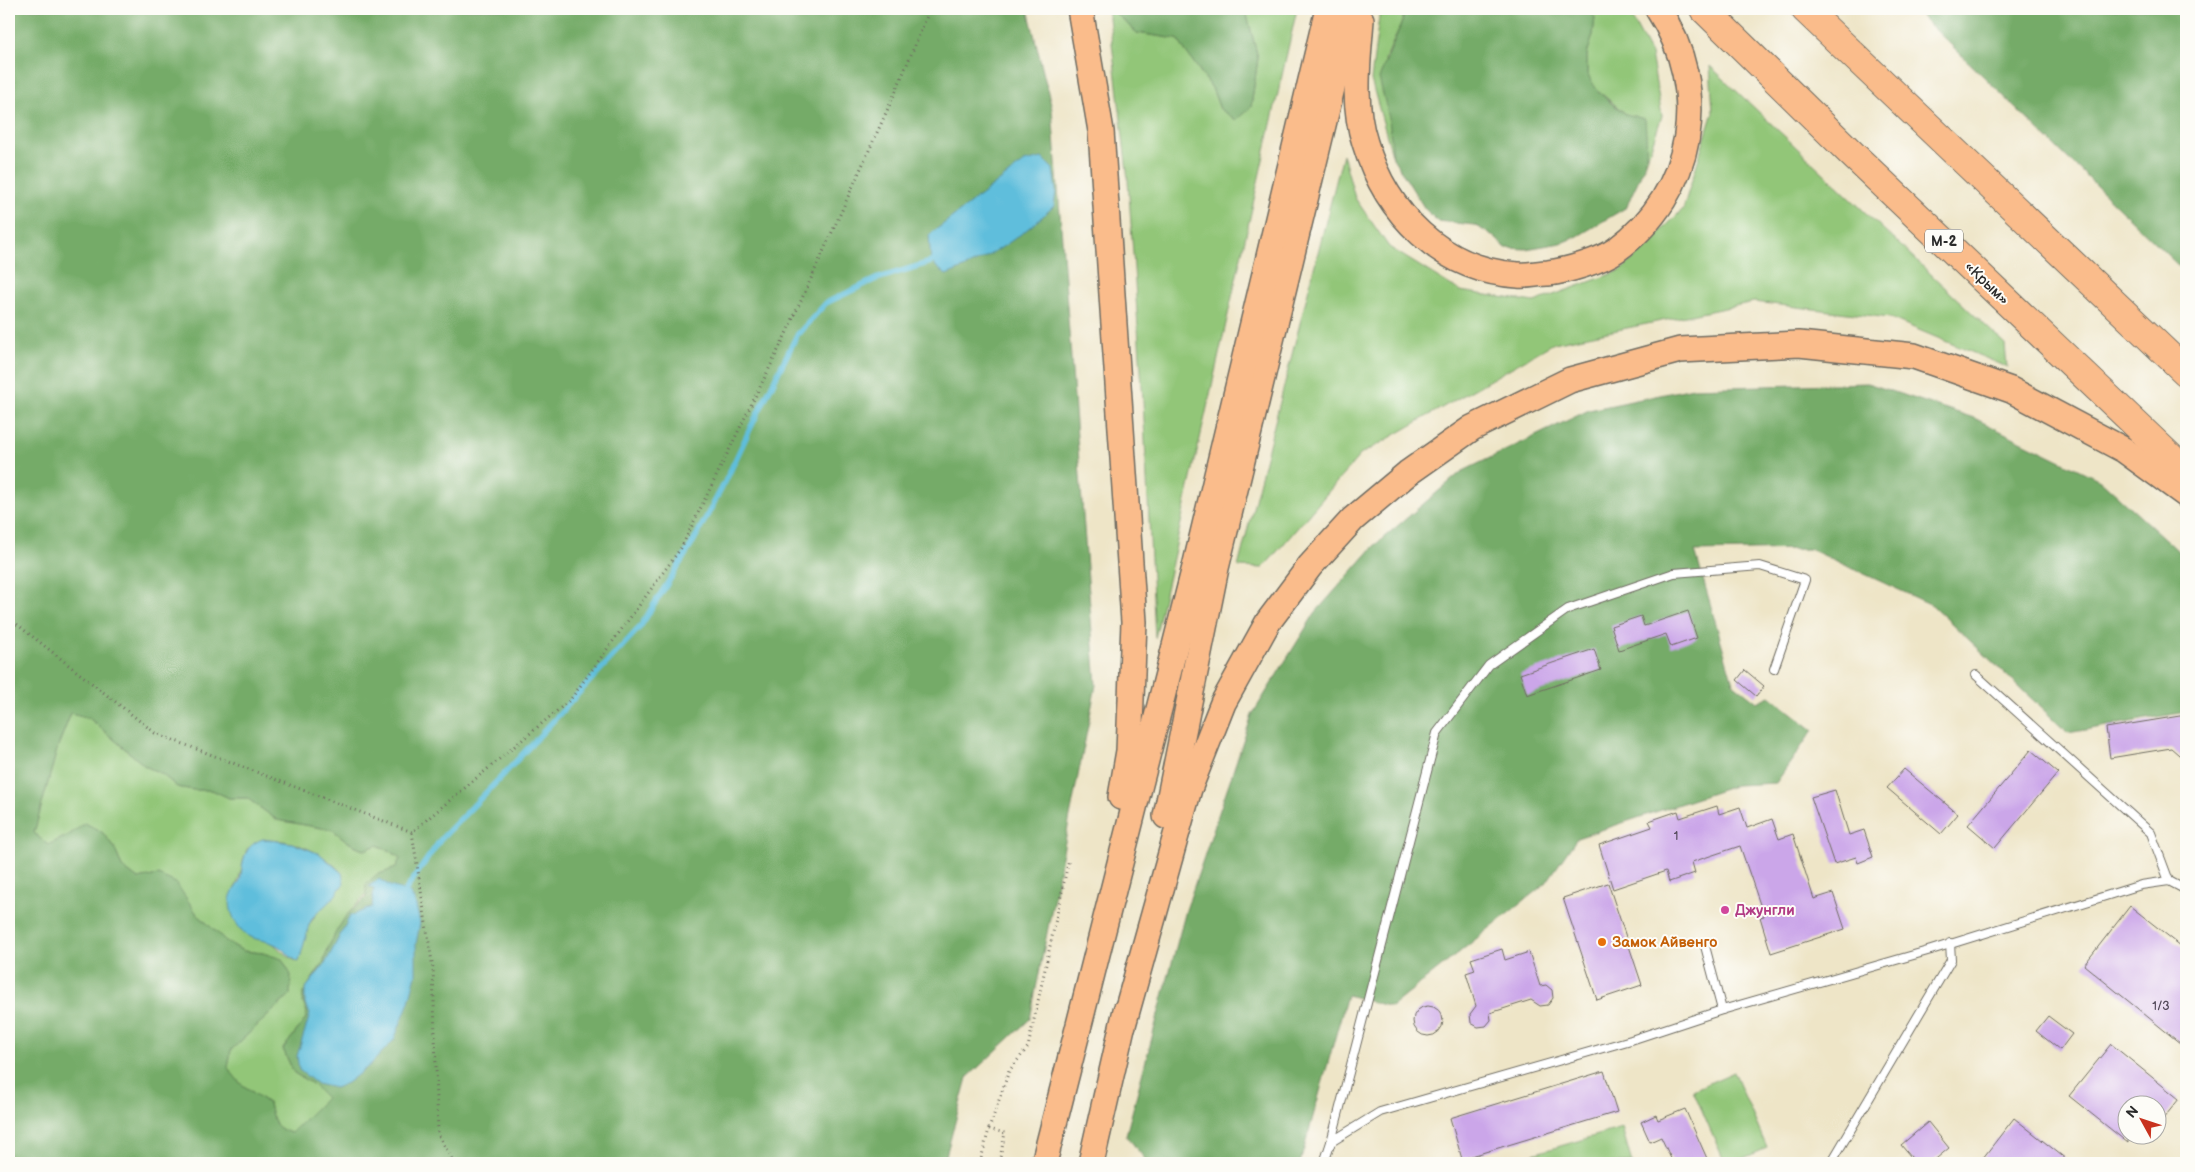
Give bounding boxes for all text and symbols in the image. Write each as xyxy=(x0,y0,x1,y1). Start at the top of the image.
road number: М-2 xyxy=(1925,230,1963,252)
street label: «Крым» xyxy=(1960,257,2013,309)
house number: 1 xyxy=(1674,829,1678,844)
place label: Джунгли xyxy=(1735,901,1795,920)
marker: Джунгли xyxy=(1719,904,1731,916)
place label: Замок Айвенго xyxy=(1612,933,1717,952)
marker: Замок Айвенго xyxy=(1596,936,1608,948)
house number: 1/3 xyxy=(2152,999,2170,1014)
north arrow xyxy=(2118,1094,2168,1144)
text: N xyxy=(2123,1102,2142,1121)

